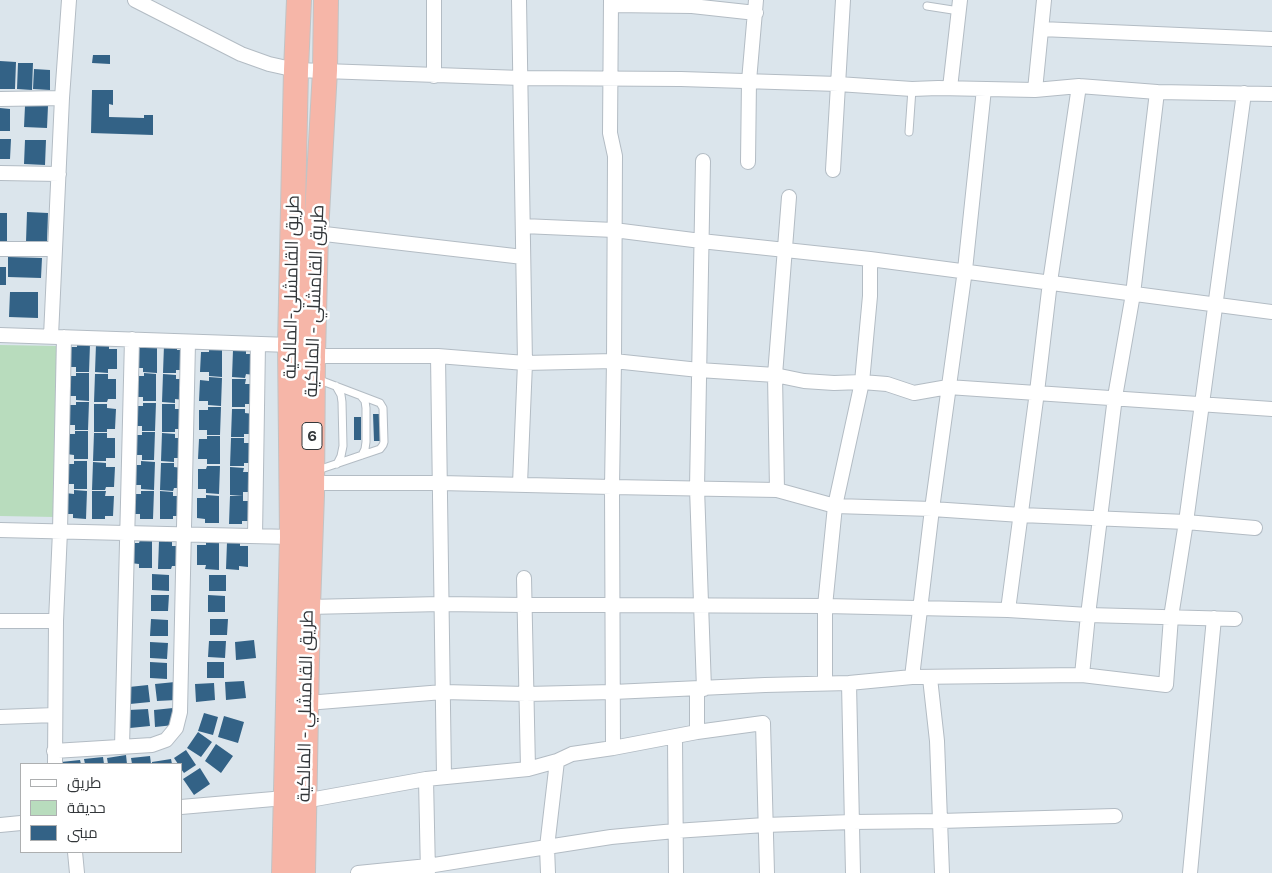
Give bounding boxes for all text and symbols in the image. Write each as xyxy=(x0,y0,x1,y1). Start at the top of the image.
street label: طريق القامشلي-المالكية xyxy=(280,195,304,379)
street label: طريق القامشلي - المالكية xyxy=(301,204,329,398)
road number: 6 xyxy=(302,422,322,450)
street label: طريق القامشلي - المالكية xyxy=(294,610,318,802)
legend xyxy=(20,763,182,853)
text: طريق xyxy=(67,774,101,792)
text: حديقة xyxy=(67,799,106,817)
text: مبنى xyxy=(67,824,98,842)

